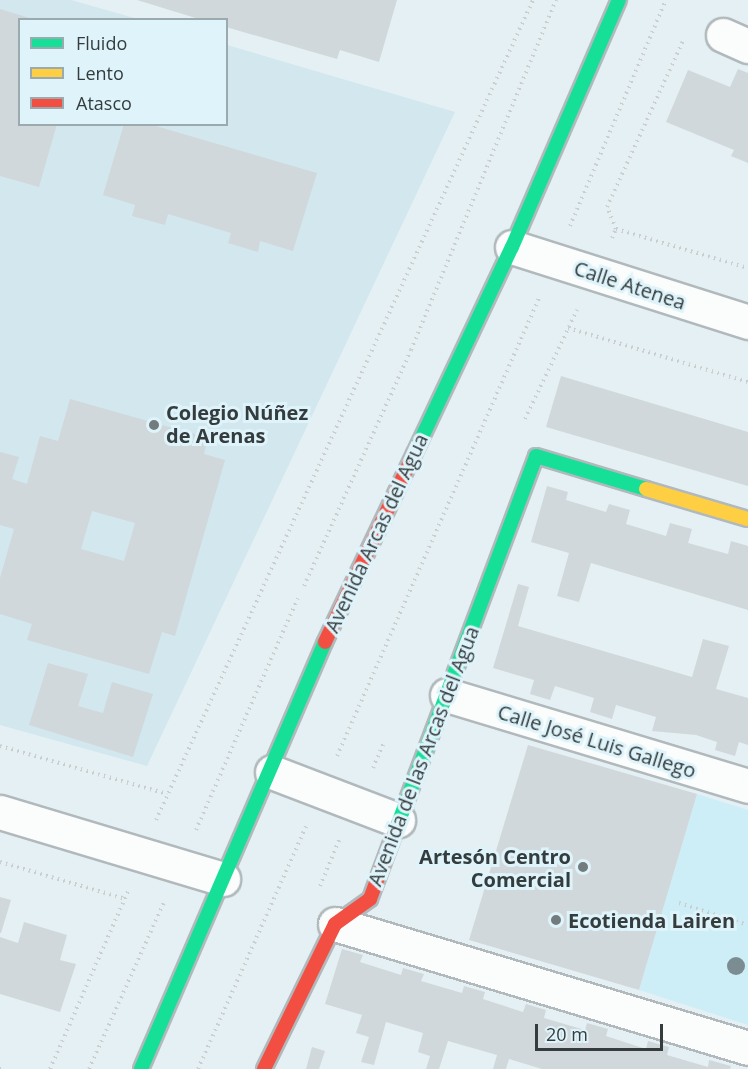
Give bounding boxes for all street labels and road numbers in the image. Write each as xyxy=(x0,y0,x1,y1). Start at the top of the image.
street label: Calle Atenea xyxy=(571,256,689,314)
street label: Avenida Arcas del Agua xyxy=(319,430,433,636)
street label: Avenida de las Arcas del Agua xyxy=(362,623,484,889)
street label: Calle José Luis Gallego xyxy=(495,699,699,783)

